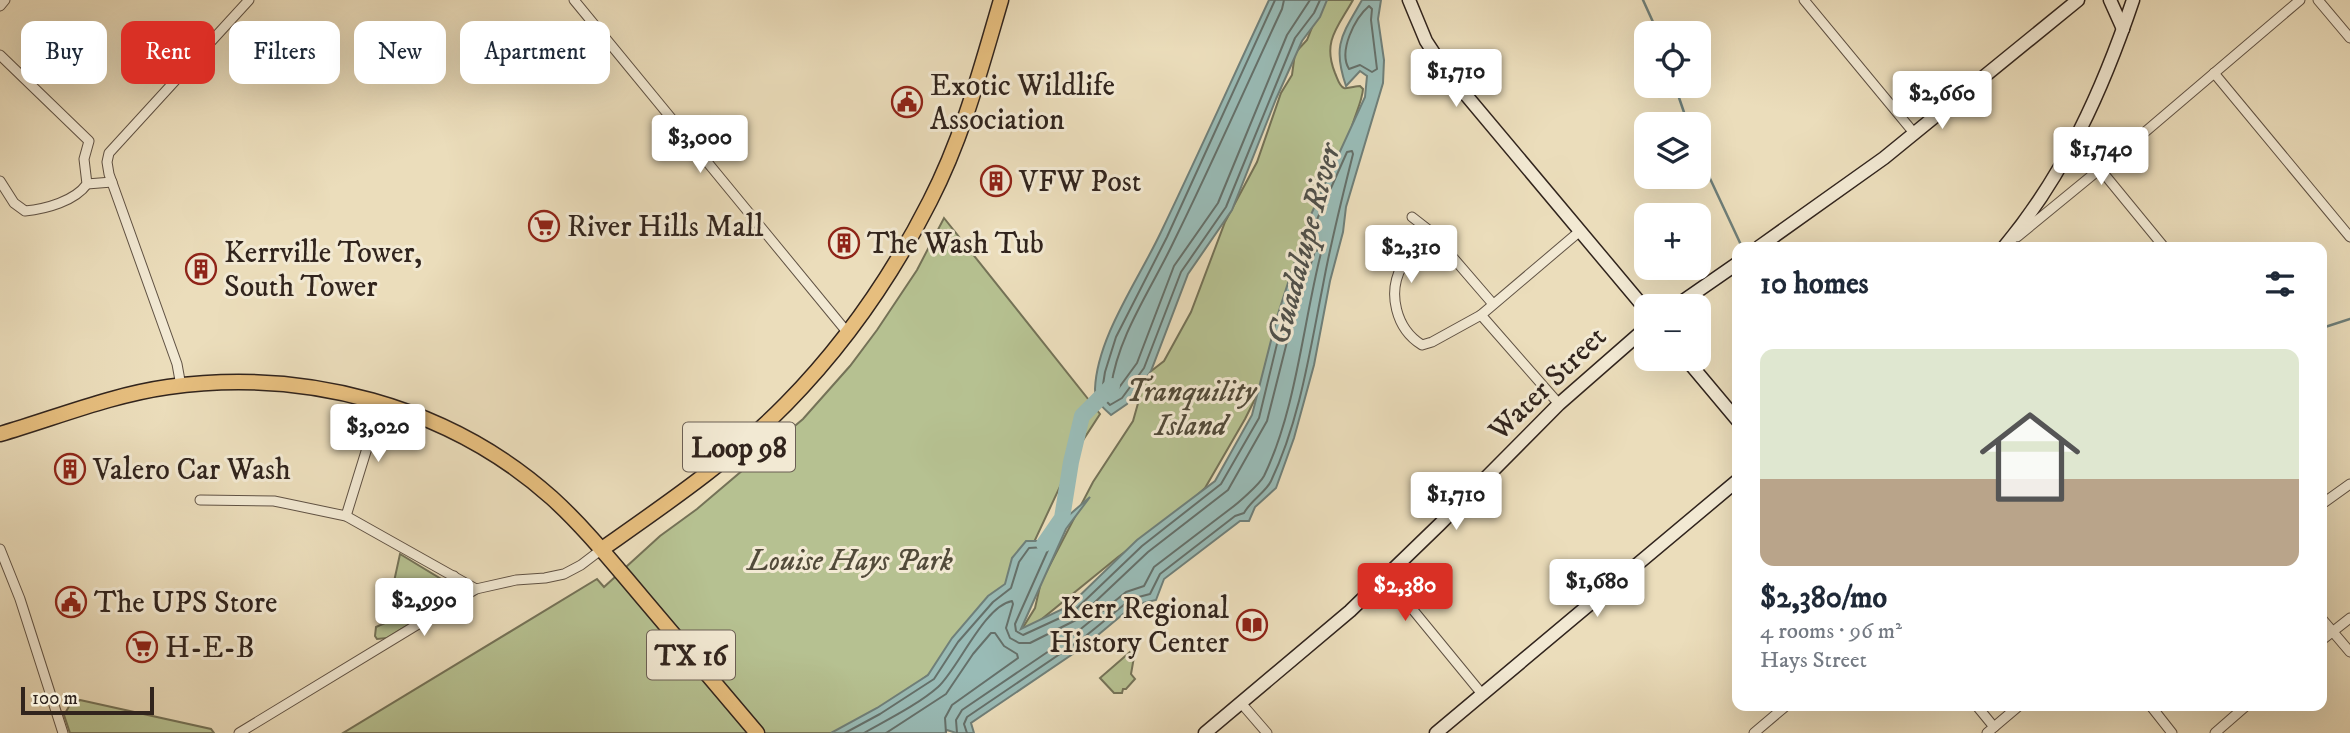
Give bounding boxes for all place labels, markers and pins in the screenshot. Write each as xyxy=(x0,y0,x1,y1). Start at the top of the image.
pin: $1,710 xyxy=(1399,50,1513,109)
place label: Exotic Wildlife Association xyxy=(930,68,1115,139)
pin: $2,660 xyxy=(1885,72,1999,131)
public building icon: Exotic Wildlife Association xyxy=(890,85,924,119)
pin: $3,000 xyxy=(643,116,757,175)
pin: $1,740 xyxy=(2044,128,2158,187)
building icon: VFW Post xyxy=(979,164,1013,198)
place label: VFW Post xyxy=(1018,164,1141,201)
supermarket icon: River Hills Mall xyxy=(527,209,561,243)
place label: River Hills Mall xyxy=(567,209,763,246)
building icon: The Wash Tub xyxy=(827,226,861,260)
place label: The Wash Tub xyxy=(867,226,1044,263)
pin: $2,310 xyxy=(1354,226,1468,285)
place label: Kerrville Tower, South Tower xyxy=(224,235,422,306)
building icon: Kerrville Tower, South Tower xyxy=(184,252,218,286)
pin: $3,020 xyxy=(321,405,435,464)
building icon: Valero Car Wash xyxy=(53,452,87,486)
place label: Valero Car Wash xyxy=(92,452,291,489)
pin: $1,710 xyxy=(1399,472,1513,532)
pin: $1,680 xyxy=(1540,560,1654,619)
pin: $2,380 xyxy=(1348,564,1462,623)
pin: $2,990 xyxy=(367,578,481,638)
public building icon: The UPS Store xyxy=(54,585,88,619)
place label: The UPS Store xyxy=(94,585,277,622)
place label: Kerr Regional History Center xyxy=(1049,591,1229,662)
library icon: Kerr Regional History Center xyxy=(1235,608,1269,642)
supermarket icon: H-E-B xyxy=(125,630,159,664)
place label: H-E-B xyxy=(165,630,255,667)

